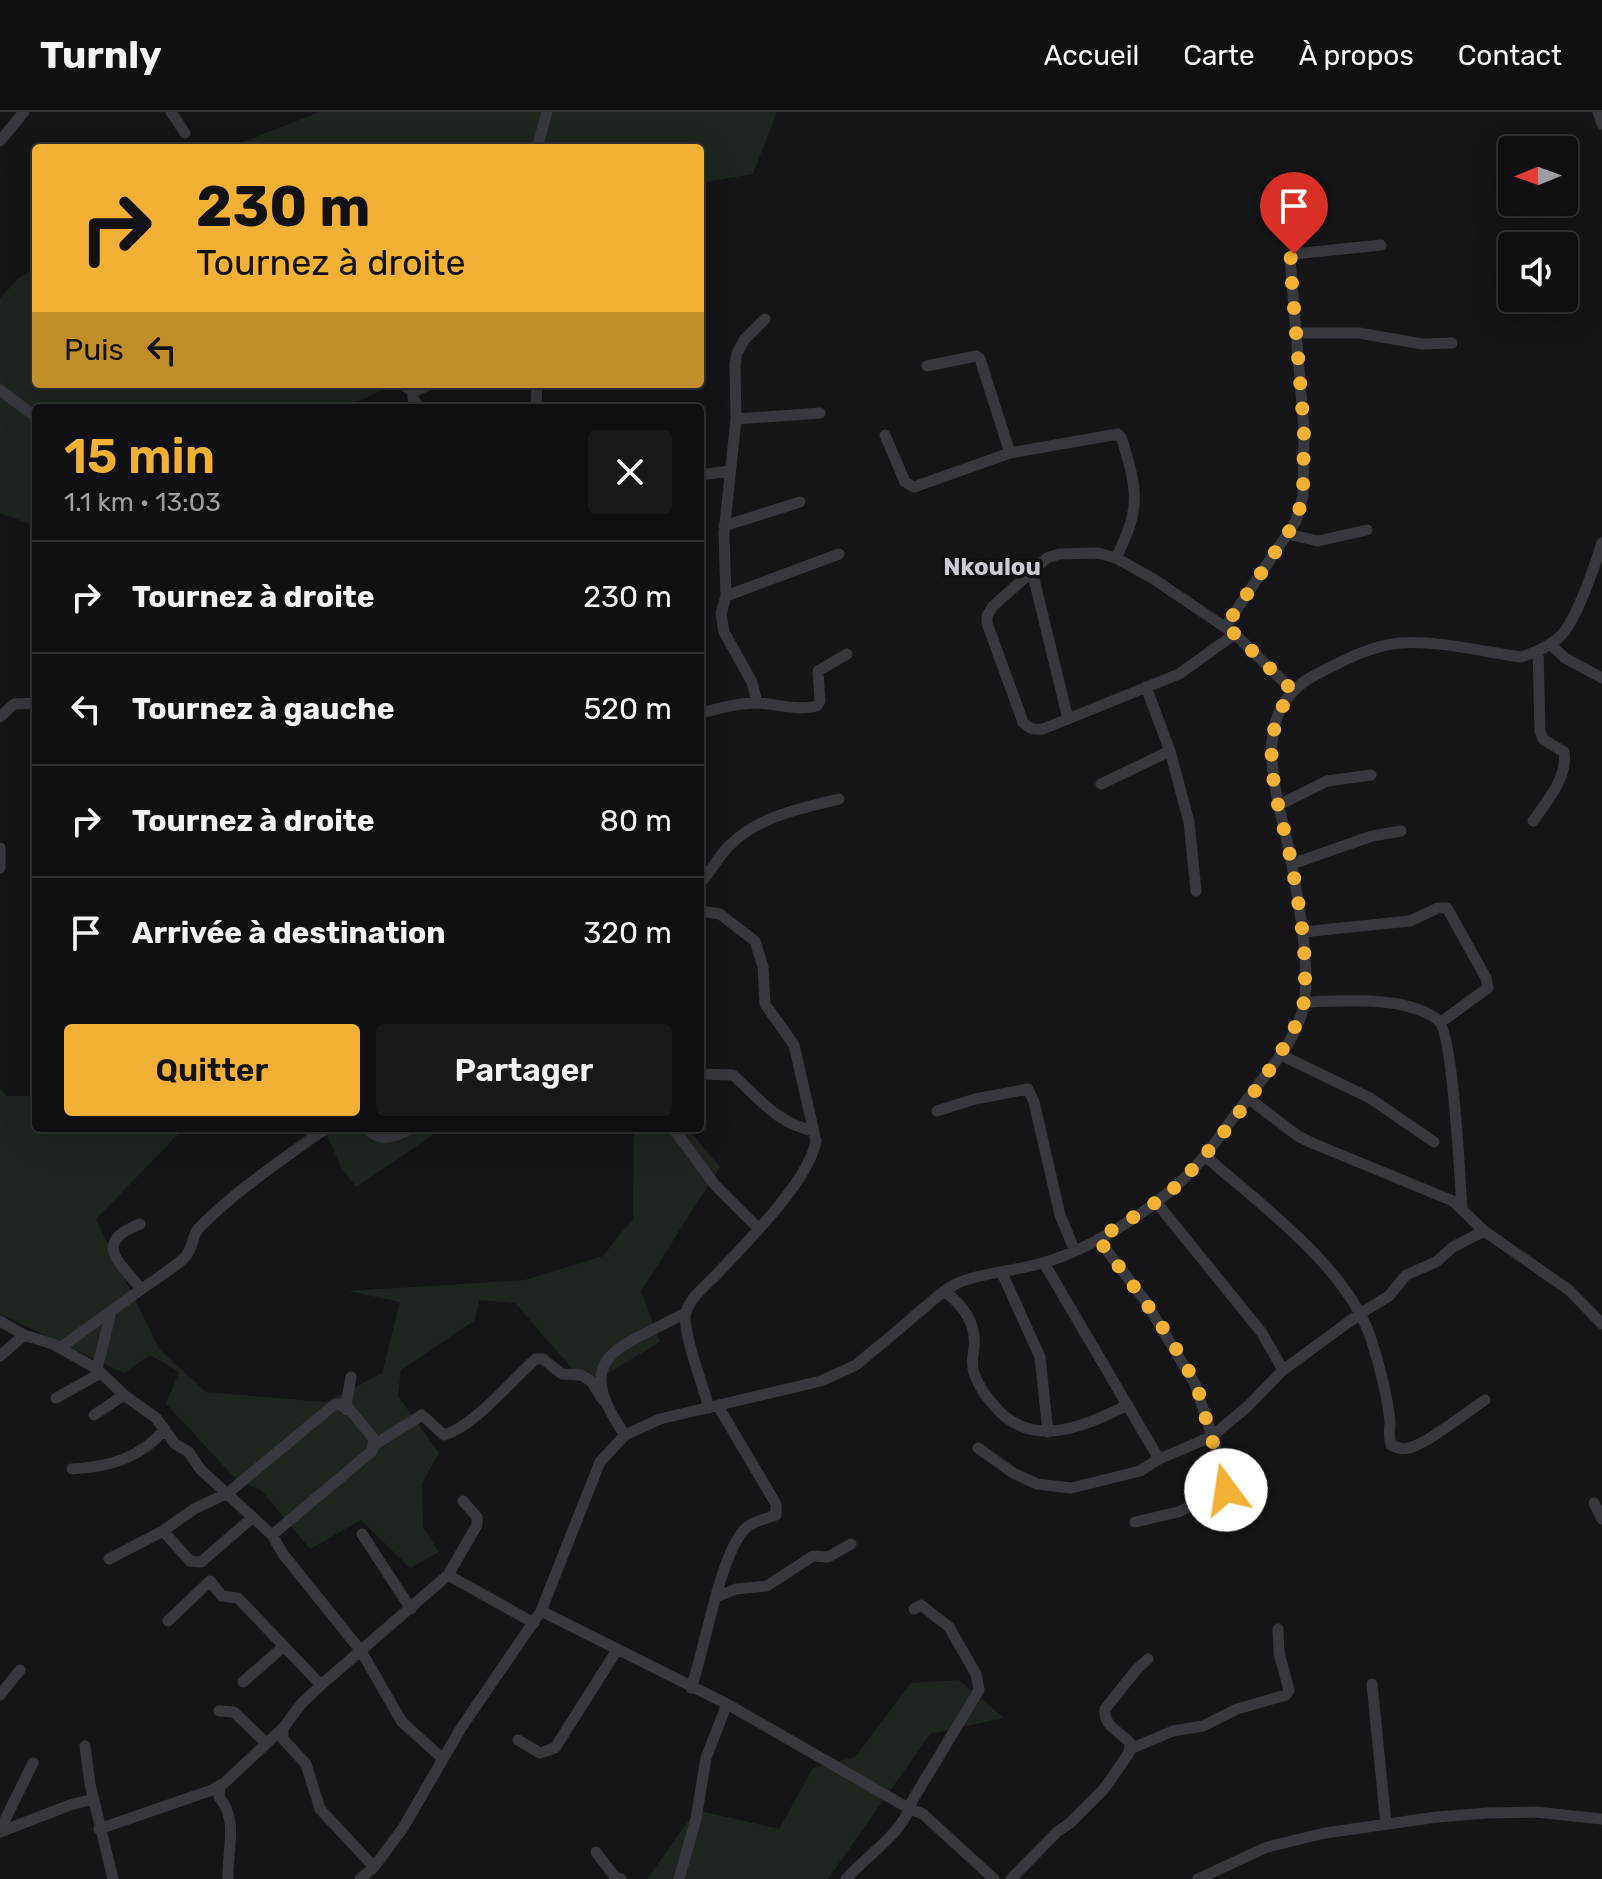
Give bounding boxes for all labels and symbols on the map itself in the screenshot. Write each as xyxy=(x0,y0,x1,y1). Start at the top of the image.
north arrow xyxy=(1498,136,1578,216)
pin xyxy=(1260,172,1328,254)
district label: Nkoulou xyxy=(943,553,1041,581)
position arrow xyxy=(1184,1448,1268,1532)

